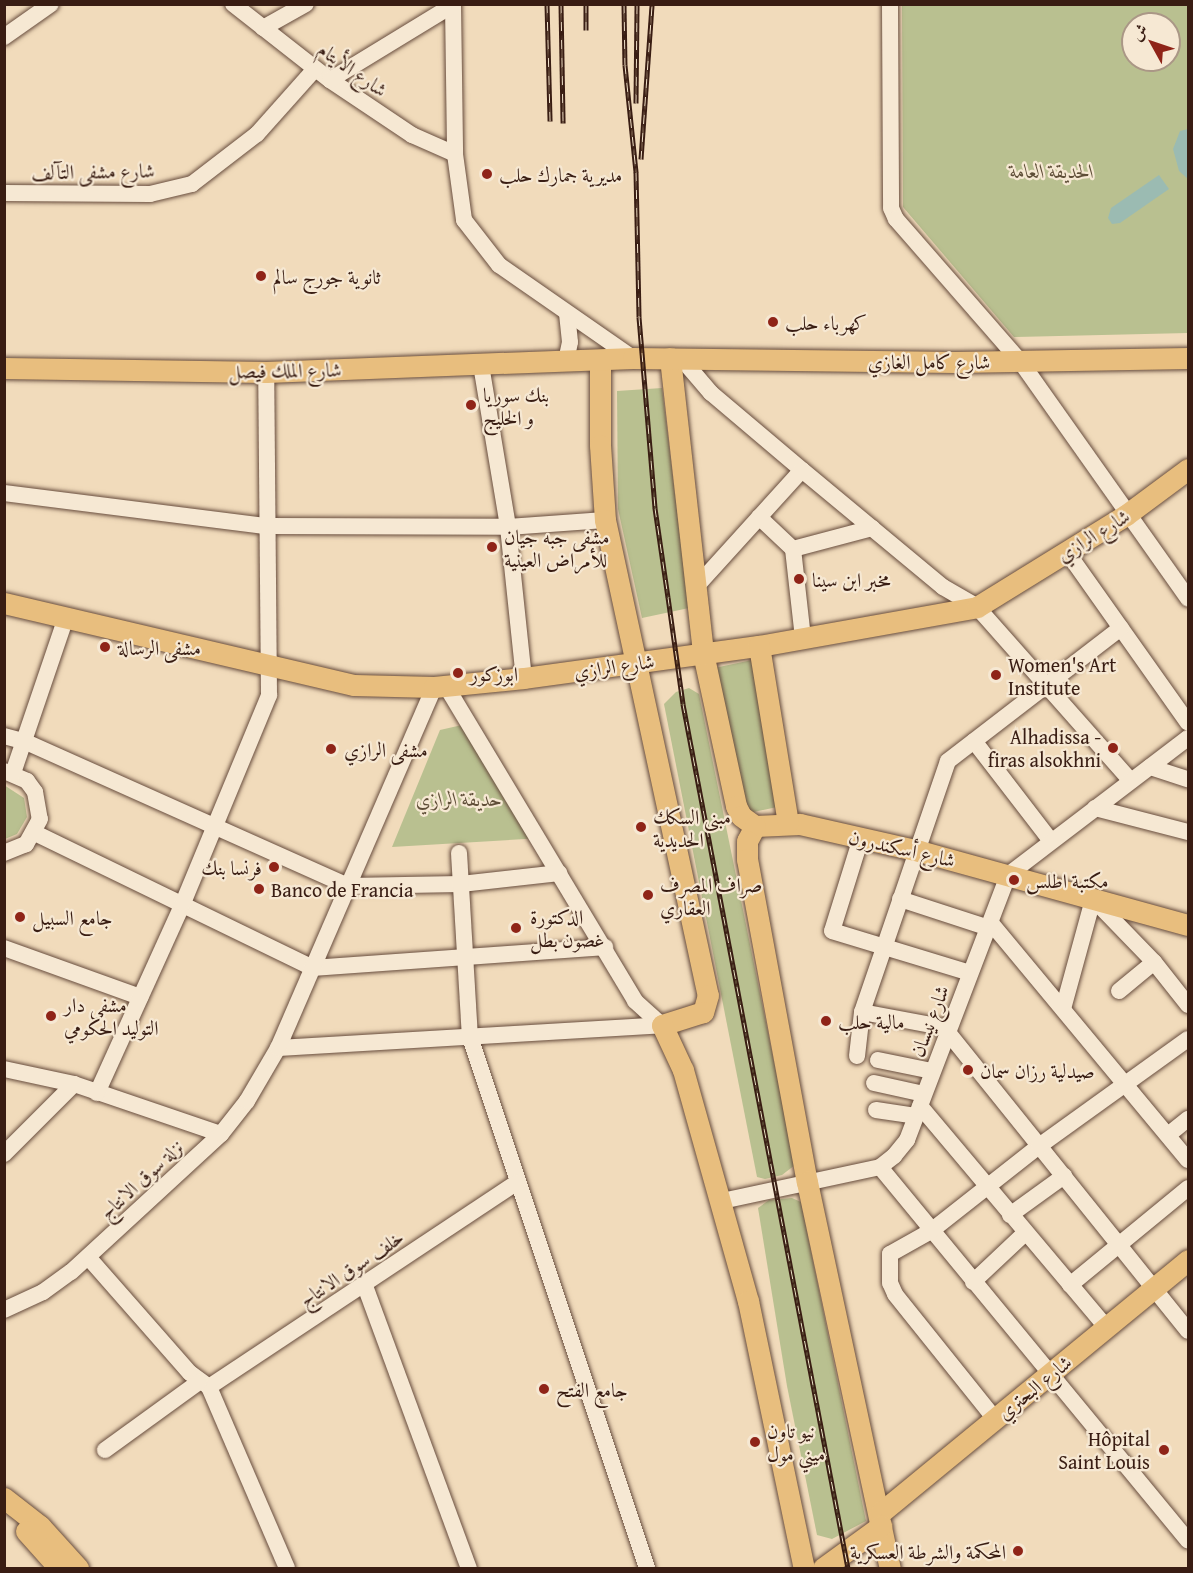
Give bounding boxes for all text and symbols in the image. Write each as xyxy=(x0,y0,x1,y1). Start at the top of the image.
north arrow xyxy=(1121,12,1181,72)
text: ش xyxy=(1124,18,1153,46)
street label: شارع الأيتام xyxy=(314,36,392,102)
street label: شارع مشفى التآلف xyxy=(31,158,155,184)
park label: الحديقة العامة xyxy=(1010,158,1094,182)
place label: مديرية جمارك حلب xyxy=(499,162,622,186)
marker: مديرية جمارك حلب xyxy=(480,167,494,181)
place label: ثانوية جورج سالم xyxy=(273,264,381,288)
marker: ثانوية جورج سالم xyxy=(254,269,268,283)
place label: كهرباء حلب xyxy=(785,310,867,334)
marker: كهرباء حلب xyxy=(766,315,780,329)
street label: شارع كامل الغازي xyxy=(868,349,990,373)
street label: شارع الملك فيصل xyxy=(228,357,342,383)
place label: بنك سوريا و الخليج xyxy=(483,382,549,429)
marker: بنك سوريا و الخليج xyxy=(464,398,478,412)
street label: شارع الرازي xyxy=(1052,503,1134,567)
place label: مشفى جبه جيان للأمراض العينية xyxy=(504,524,610,571)
marker: مشفى جبه جيان للأمراض العينية xyxy=(485,540,499,554)
place label: مخبر ابن سينا xyxy=(812,567,891,591)
marker: مخبر ابن سينا xyxy=(790,570,808,588)
place label: مشفى الرسالة xyxy=(118,635,201,659)
marker: مشفى الرسالة xyxy=(96,638,114,656)
street label: شارع الرازي xyxy=(572,648,656,684)
place label: Women's Art Institute xyxy=(1008,652,1116,699)
place label: ابوزكور xyxy=(470,661,518,685)
marker: ابوزكور xyxy=(451,666,465,680)
marker: Women's Art Institute xyxy=(989,668,1003,682)
place label: Alhadissa - firas alsokhni xyxy=(988,724,1101,771)
place label: مشفى الرازي xyxy=(344,737,428,761)
marker: مشفى الرازي xyxy=(322,740,340,758)
marker: Alhadissa - firas alsokhni xyxy=(1106,741,1120,755)
park label: حديقة الرازي xyxy=(416,786,502,810)
place label: مبنى السكك الحديدية xyxy=(653,804,731,851)
marker: مبنى السكك الحديدية xyxy=(634,820,648,834)
street label: شارع أسكندرون xyxy=(846,824,958,872)
place label: فرنسا بنك xyxy=(201,855,262,879)
marker: فرنسا بنك xyxy=(267,860,281,874)
place label: مكتبة اطلس xyxy=(1026,868,1108,892)
place label: صراف المصرف العقاري xyxy=(660,872,762,919)
marker: مكتبة اطلس xyxy=(1007,873,1021,887)
place label: Banco de Francia xyxy=(271,877,413,901)
marker: Banco de Francia xyxy=(252,882,266,896)
marker: صراف المصرف العقاري xyxy=(641,888,655,902)
place label: الدكتورة غصون بطل xyxy=(530,904,604,951)
place label: جامع السبيل xyxy=(32,905,113,929)
marker: جامع السبيل xyxy=(13,910,27,924)
marker: الدكتورة غصون بطل xyxy=(507,919,525,937)
street label: شارع نيسان xyxy=(904,982,954,1060)
place label: مشفى دار التوليد الحكومي xyxy=(64,993,159,1040)
marker: مشفى دار التوليد الحكومي xyxy=(42,1007,60,1025)
place label: مالية حلب xyxy=(838,1009,904,1033)
marker: مالية حلب xyxy=(819,1014,833,1028)
place label: صيدلية رزان سمان xyxy=(980,1058,1095,1082)
marker: صيدلية رزان سمان xyxy=(961,1063,975,1077)
street label: نزلة سوق الانتاج xyxy=(94,1134,188,1224)
street label: خلف سوق الانتاج xyxy=(294,1224,408,1312)
street label: شارع البحتري xyxy=(992,1350,1076,1424)
place label: جامع الفتح xyxy=(556,1377,628,1401)
marker: جامع الفتح xyxy=(537,1382,551,1396)
place label: نيو تاون ميني مول xyxy=(767,1418,825,1465)
place label: Hôpital Saint Louis xyxy=(1058,1426,1150,1473)
marker: نيو تاون ميني مول xyxy=(748,1435,762,1449)
marker: Hôpital Saint Louis xyxy=(1155,1441,1173,1459)
place label: المحكمة والشرطة العسكرية xyxy=(850,1539,1006,1563)
marker: المحكمة والشرطة العسكرية xyxy=(1011,1544,1025,1558)

